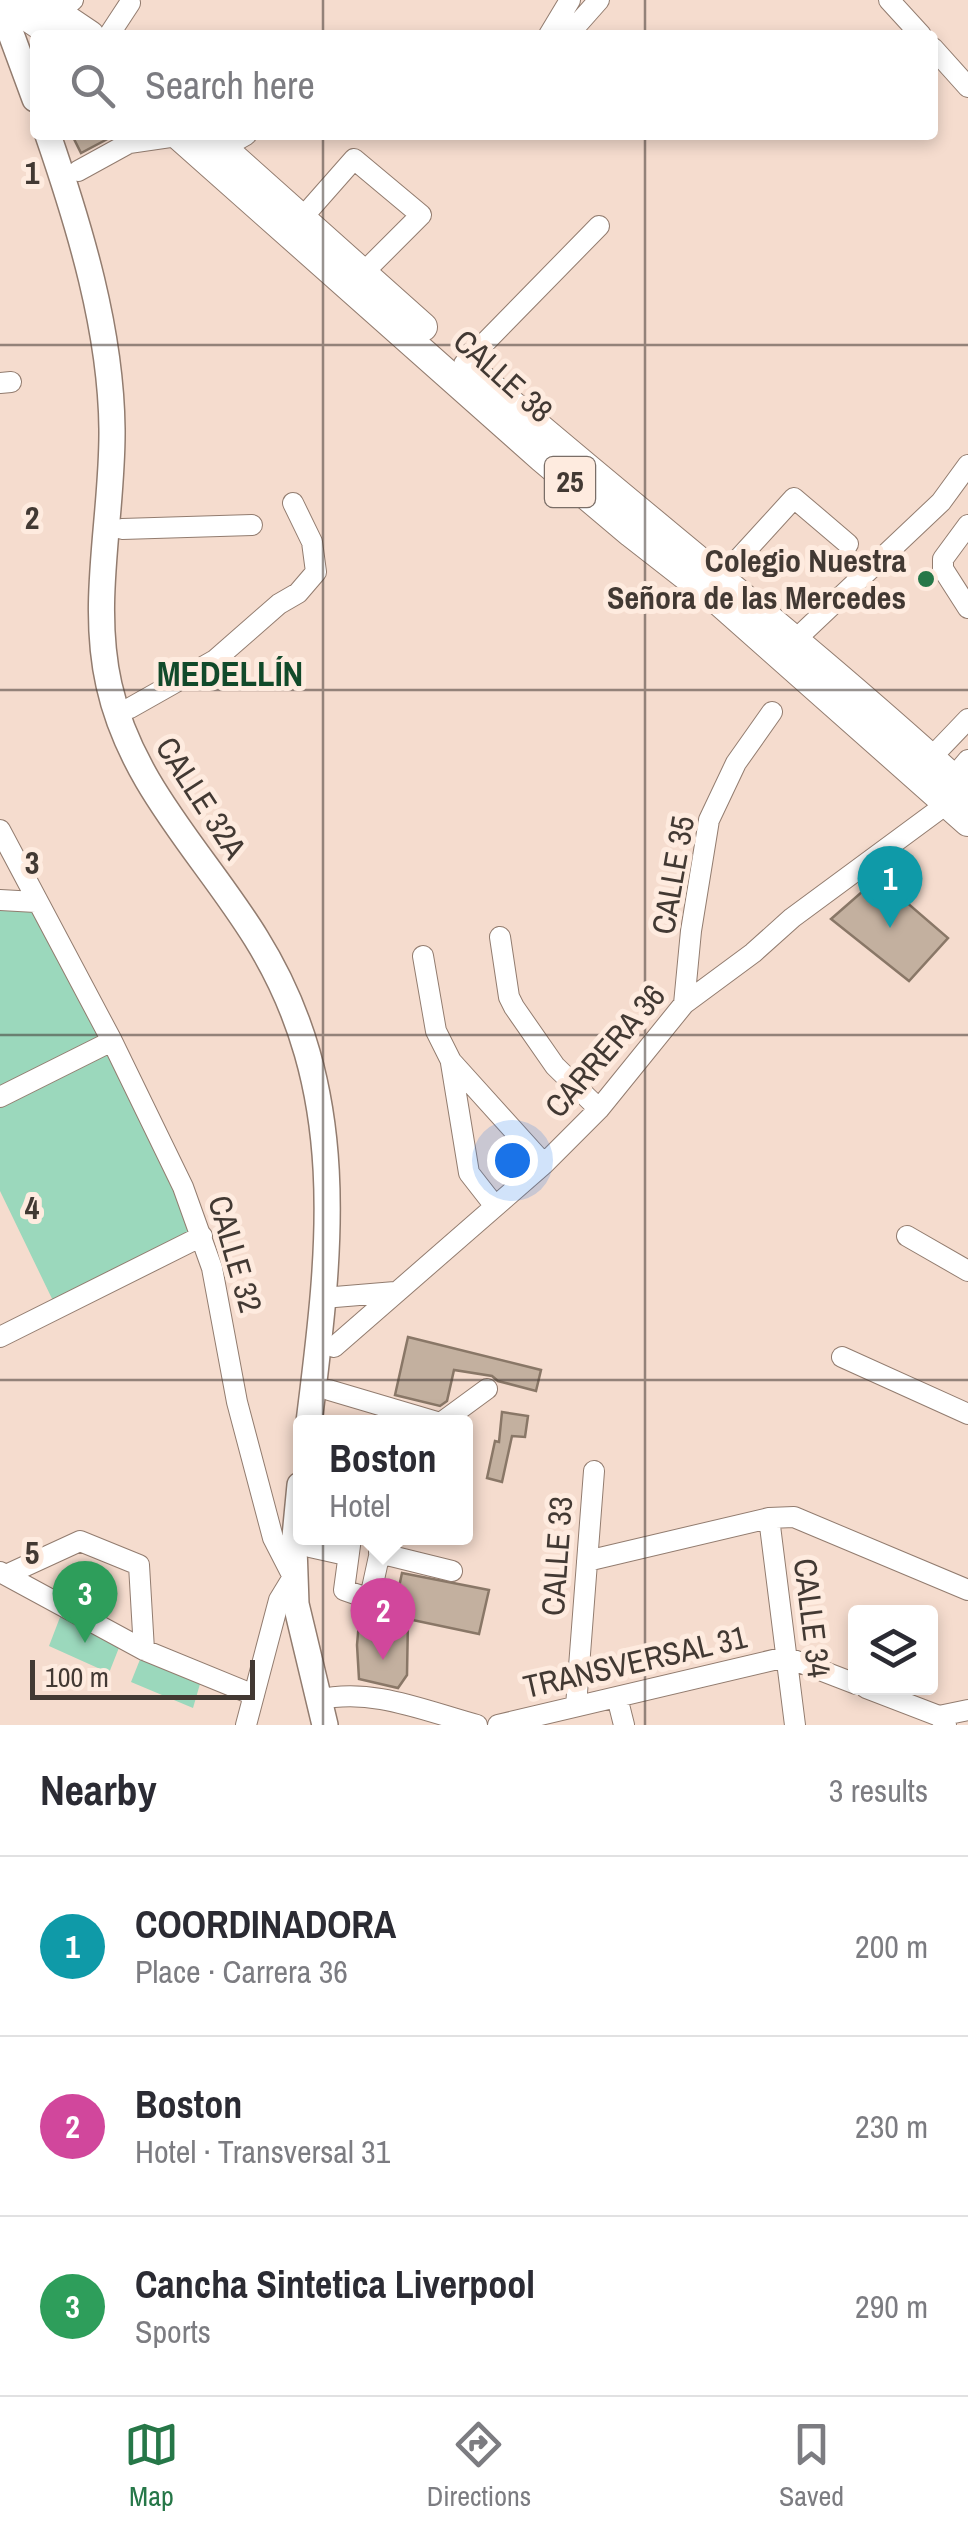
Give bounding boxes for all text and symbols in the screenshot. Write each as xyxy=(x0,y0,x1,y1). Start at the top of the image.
search box xyxy=(30,30,938,140)
icon: search xyxy=(65,58,120,113)
text: Search here xyxy=(145,60,315,111)
text: 1 xyxy=(25,151,40,194)
street label: CALLE 38 xyxy=(444,320,562,432)
road number: 25 xyxy=(545,457,595,507)
text: 2 xyxy=(25,496,39,539)
place label: Colegio Nuestra Señora de las Mercedes xyxy=(607,539,906,619)
marker: Colegio Nuestra Señora de las Mercedes xyxy=(915,568,937,590)
district label: MEDELLÍN xyxy=(157,650,303,697)
street label: CALLE 32A xyxy=(146,729,257,867)
street label: CALLE 35 xyxy=(641,812,704,938)
text: 3 xyxy=(25,841,39,884)
pin: 1 xyxy=(858,846,922,928)
street label: CARRERA 36 xyxy=(535,975,674,1126)
your location xyxy=(487,1135,538,1186)
text: 4 xyxy=(25,1186,40,1229)
street label: CALLE 32 xyxy=(198,1190,273,1317)
popup xyxy=(293,1415,473,1545)
text: Boston xyxy=(329,1433,437,1484)
text: Hotel xyxy=(329,1484,391,1527)
street label: CALLE 33 xyxy=(531,1495,582,1617)
text: 5 xyxy=(25,1531,39,1574)
street label: CALLE 34 xyxy=(784,1556,841,1680)
pin: 3 xyxy=(52,1560,118,1643)
pin: 2 xyxy=(350,1578,416,1660)
map controls xyxy=(848,1605,938,1695)
button: layers xyxy=(848,1605,938,1695)
street label: TRANSVERSAL 31 xyxy=(519,1615,751,1708)
scale bar xyxy=(30,1655,255,1700)
text: 100 m xyxy=(45,1658,109,1696)
text: Nearby xyxy=(40,1762,157,1818)
text: 3 results xyxy=(829,1769,928,1812)
text: COORDINADORA xyxy=(135,1899,396,1950)
text: 1 xyxy=(65,1925,80,1968)
text: 200 m xyxy=(855,1925,928,1968)
text: Place · Carrera 36 xyxy=(135,1950,348,1993)
text: Boston xyxy=(135,2079,242,2130)
text: 2 xyxy=(65,2105,80,2148)
text: 230 m xyxy=(855,2105,928,2148)
text: Hotel · Transversal 31 xyxy=(135,2130,390,2173)
text: Cancha Sintetica Liverpool xyxy=(135,2259,535,2310)
text: 3 xyxy=(65,2285,80,2328)
text: 290 m xyxy=(855,2285,928,2328)
text: Sports xyxy=(135,2310,211,2353)
tab: Map xyxy=(124,2417,179,2515)
tab: Directions xyxy=(427,2417,531,2515)
tab: Saved xyxy=(779,2417,844,2515)

